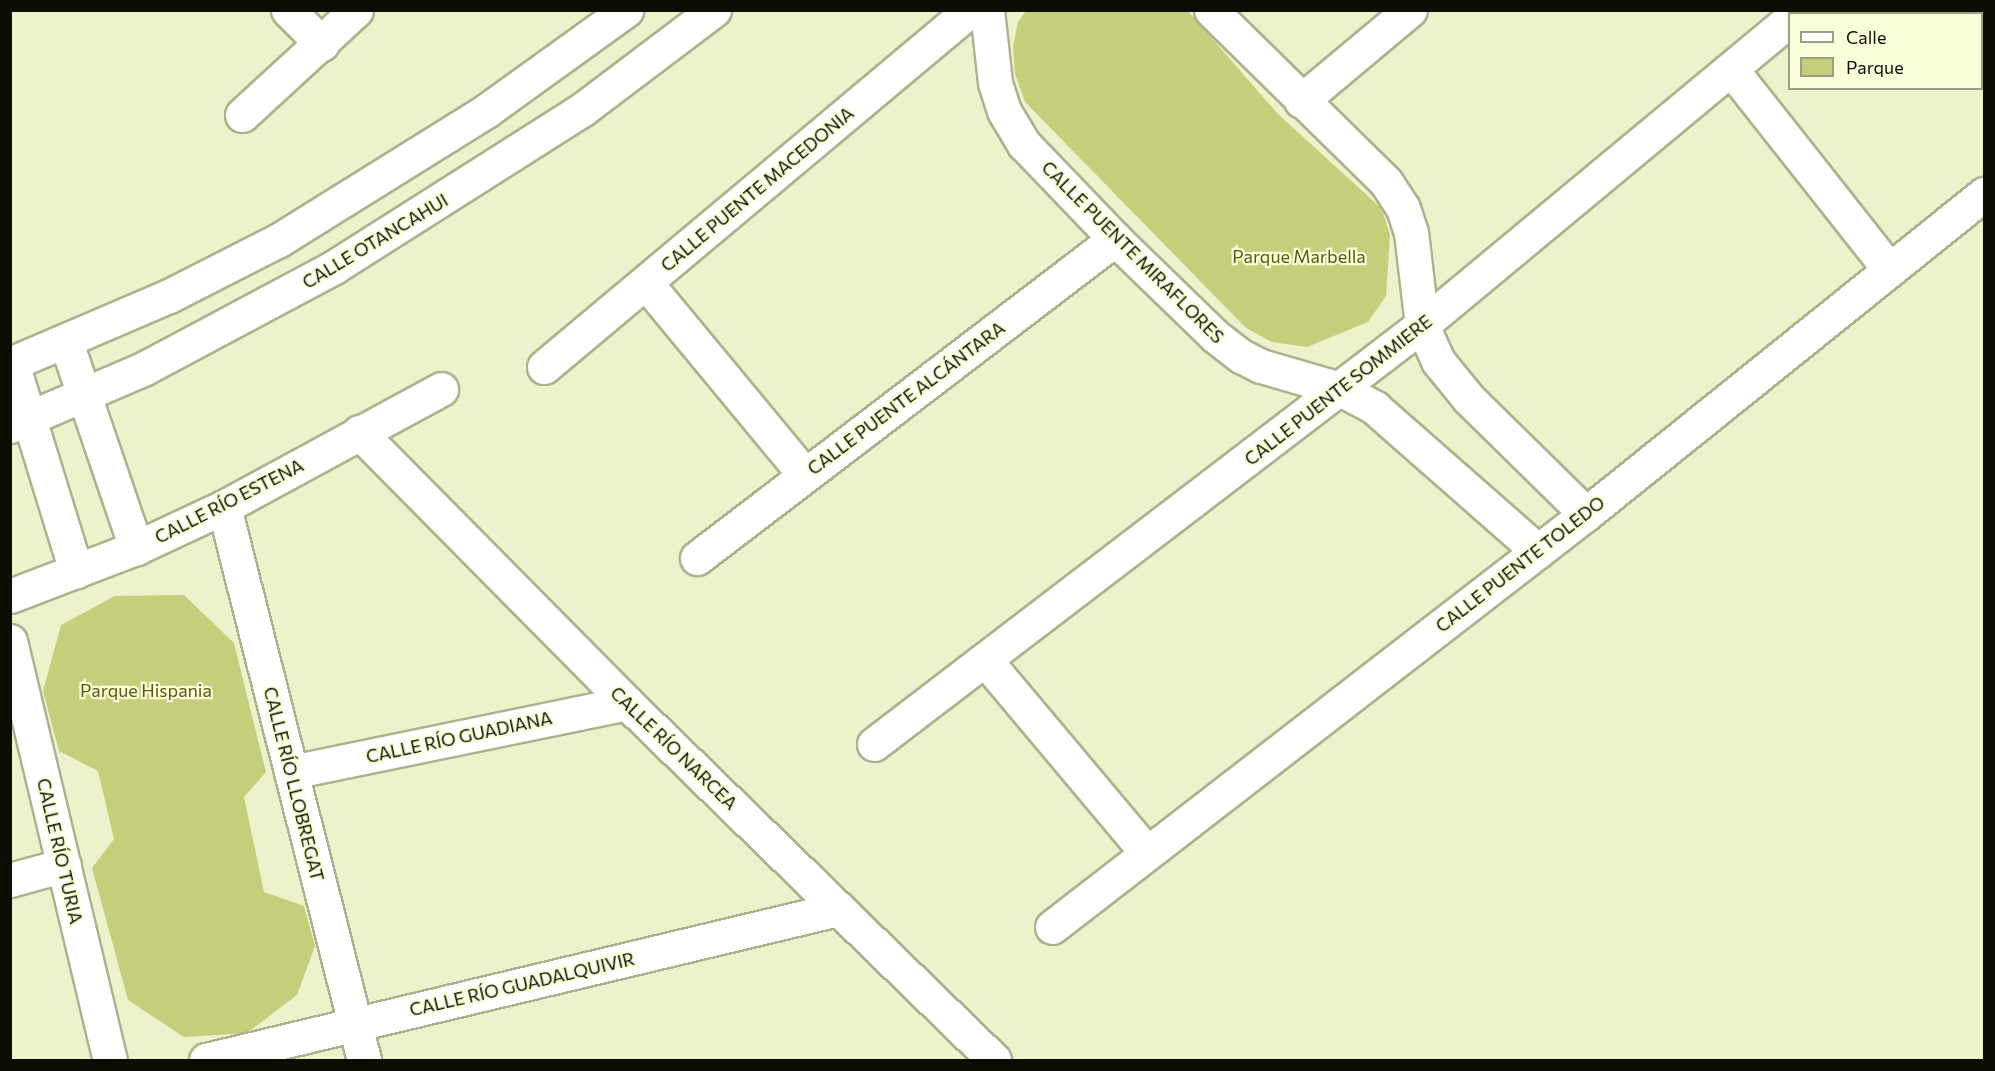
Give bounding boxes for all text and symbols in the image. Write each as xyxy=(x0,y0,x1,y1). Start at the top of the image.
legend xyxy=(1788,12,1983,90)
text: Calle xyxy=(1846,26,1886,48)
text: Parque xyxy=(1846,56,1904,78)
street label: CALLE PUENTE MACEDONIA xyxy=(656,102,858,276)
street label: CALLE PUENTE MIRAFLORES xyxy=(1037,156,1229,348)
street label: CALLE OTANCAHUI xyxy=(298,189,452,293)
park label: Parque Marbella xyxy=(1232,245,1366,267)
street label: CALLE PUENTE SOMMIERE xyxy=(1240,310,1436,470)
street label: CALLE PUENTE ALCÁNTARA xyxy=(803,317,1009,479)
street label: CALLE RÍO ESTENA xyxy=(151,454,307,548)
street label: CALLE PUENTE TOLEDO xyxy=(1431,491,1609,637)
park label: Parque Hispania xyxy=(80,679,212,701)
street label: CALLE RÍO NARCEA xyxy=(606,682,742,814)
street label: CALLE RÍO LLOBREGAT xyxy=(259,685,329,883)
street label: CALLE RÍO GUADIANA xyxy=(364,707,554,767)
street label: CALLE RÍO TURIA xyxy=(33,776,87,926)
street label: CALLE RÍO GUADALQUIVIR xyxy=(407,948,637,1020)

